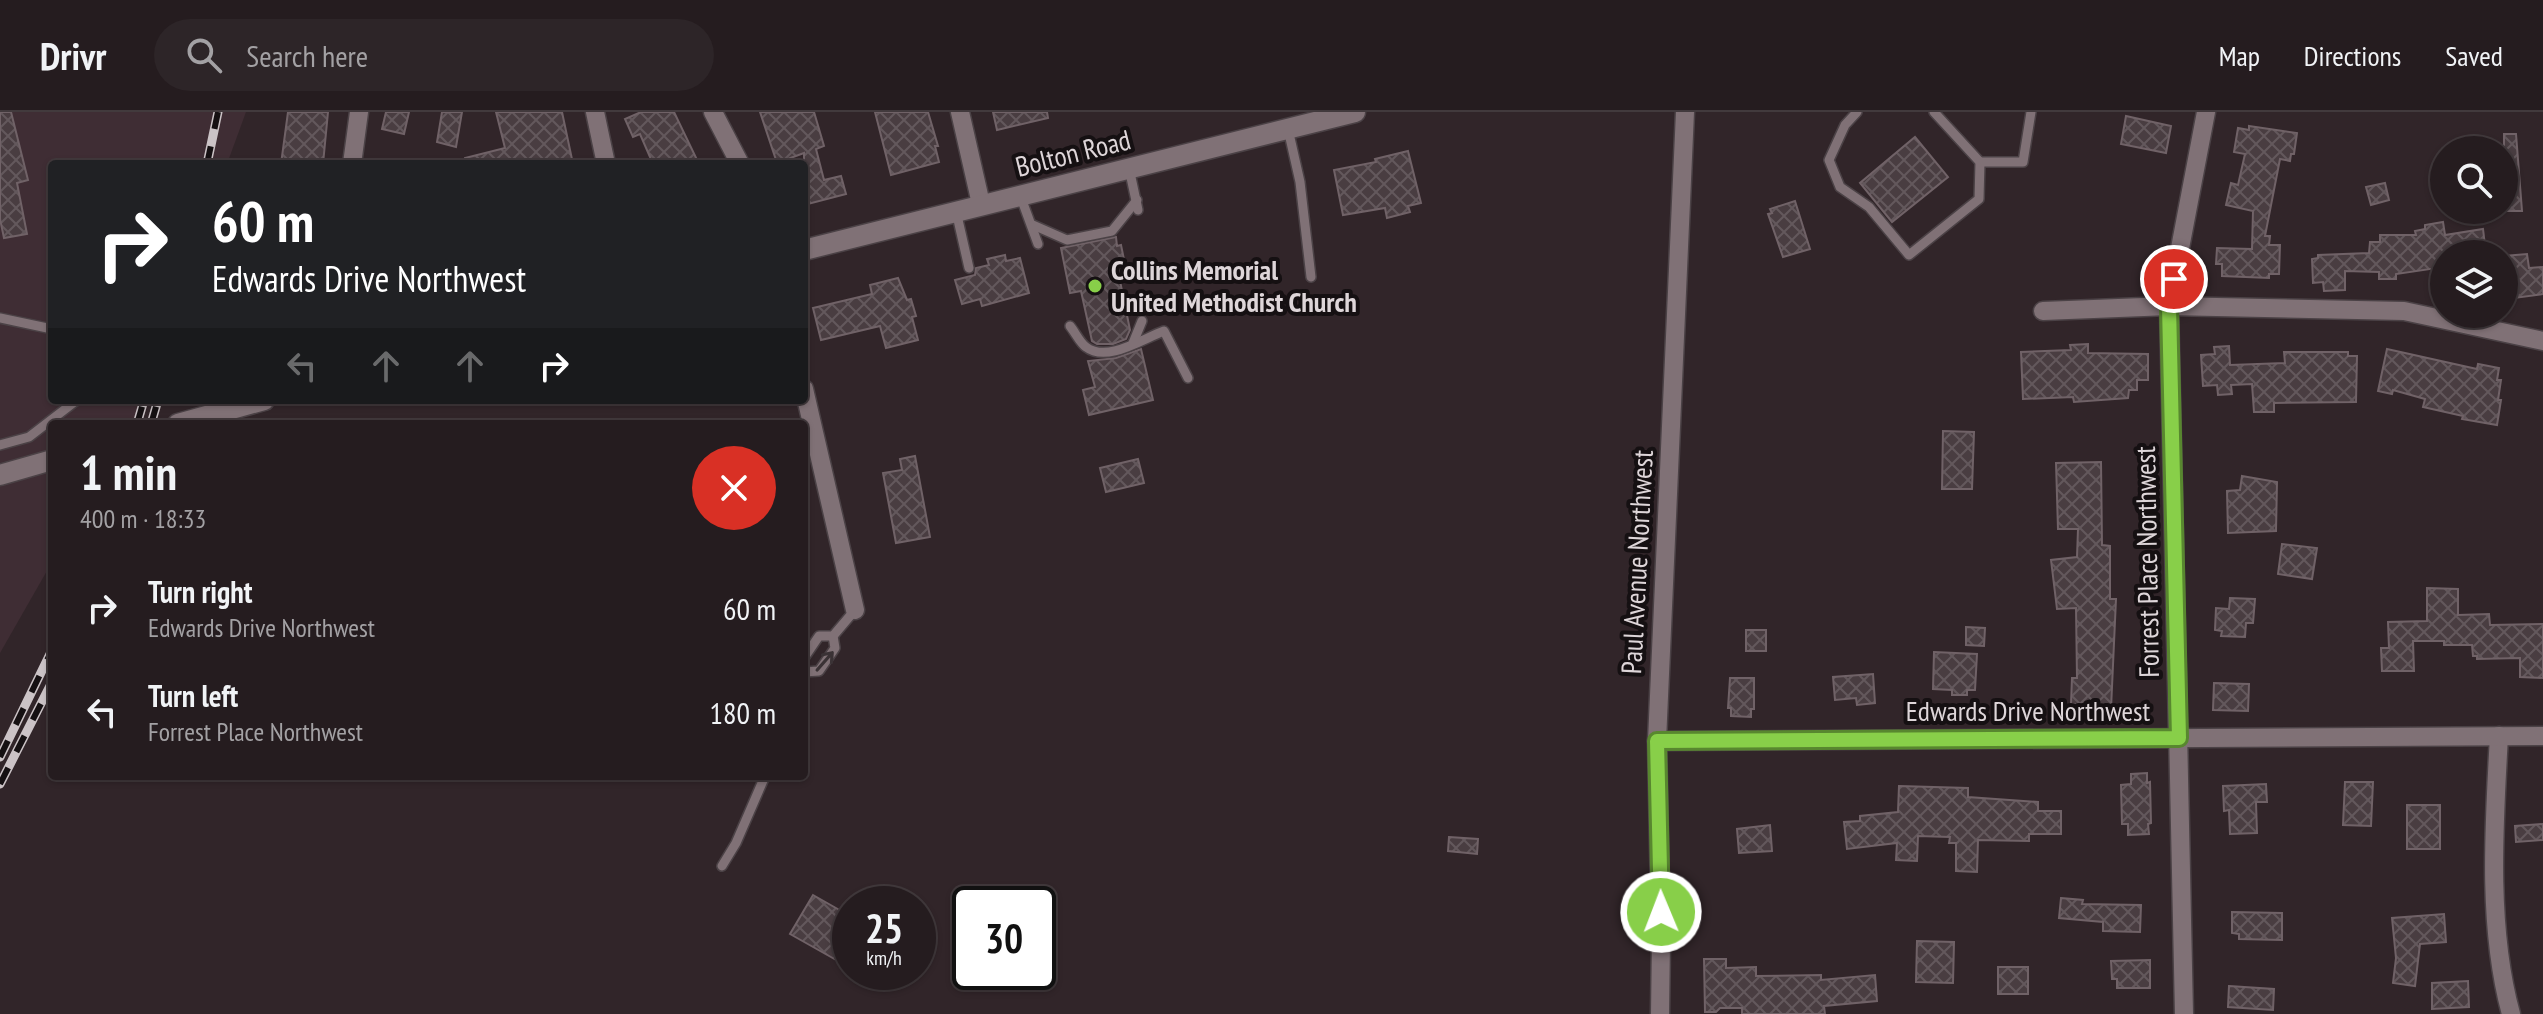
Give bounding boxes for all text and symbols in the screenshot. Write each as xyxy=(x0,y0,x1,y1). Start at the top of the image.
search box xyxy=(154,19,714,91)
text: Drivr xyxy=(40,31,106,80)
icon: search xyxy=(182,33,226,77)
text: Search here xyxy=(246,36,368,75)
text: Map xyxy=(2219,37,2260,74)
text: Directions xyxy=(2304,37,2401,74)
text: Saved xyxy=(2445,37,2503,74)
street label: Bolton Road xyxy=(1011,120,1134,185)
map controls xyxy=(2430,136,2518,328)
button: search xyxy=(2430,136,2518,224)
text: 60 m xyxy=(212,185,314,257)
icon: right xyxy=(80,192,184,296)
button: layers xyxy=(2430,240,2518,328)
pin xyxy=(2140,245,2208,313)
place label: Collins Memorial United Methodist Church xyxy=(1111,251,1357,320)
text: Edwards Drive Northwest xyxy=(212,255,526,302)
icon: arrive xyxy=(2152,257,2196,301)
marker: Collins Memorial United Methodist Church xyxy=(1086,277,1104,295)
icon: left xyxy=(280,344,324,388)
icon: ahead xyxy=(364,344,408,388)
icon: ahead xyxy=(448,344,492,388)
icon: right xyxy=(532,344,576,388)
text: 1 min xyxy=(80,441,177,503)
button: close xyxy=(692,446,776,530)
street label: Forrest Place Northwest xyxy=(2126,446,2167,678)
street label: Paul Avenue Northwest xyxy=(1612,449,1661,675)
text: 400 m · 18:33 xyxy=(80,502,206,535)
text: Turn right xyxy=(148,572,252,611)
icon: right xyxy=(80,586,124,630)
text: 60 m xyxy=(723,589,776,628)
text: Edwards Drive Northwest xyxy=(148,611,375,644)
one-way arrow xyxy=(815,651,834,672)
text: Turn left xyxy=(148,676,238,715)
icon: left xyxy=(80,690,124,734)
street label: Edwards Drive Northwest xyxy=(1906,692,2150,729)
text: 180 m xyxy=(710,693,776,732)
text: Forrest Place Northwest xyxy=(148,715,363,748)
position arrow xyxy=(1619,870,1703,954)
speed limit sign: 30 xyxy=(952,886,1056,990)
text: 25 xyxy=(865,902,903,954)
text: km/h xyxy=(866,945,902,971)

